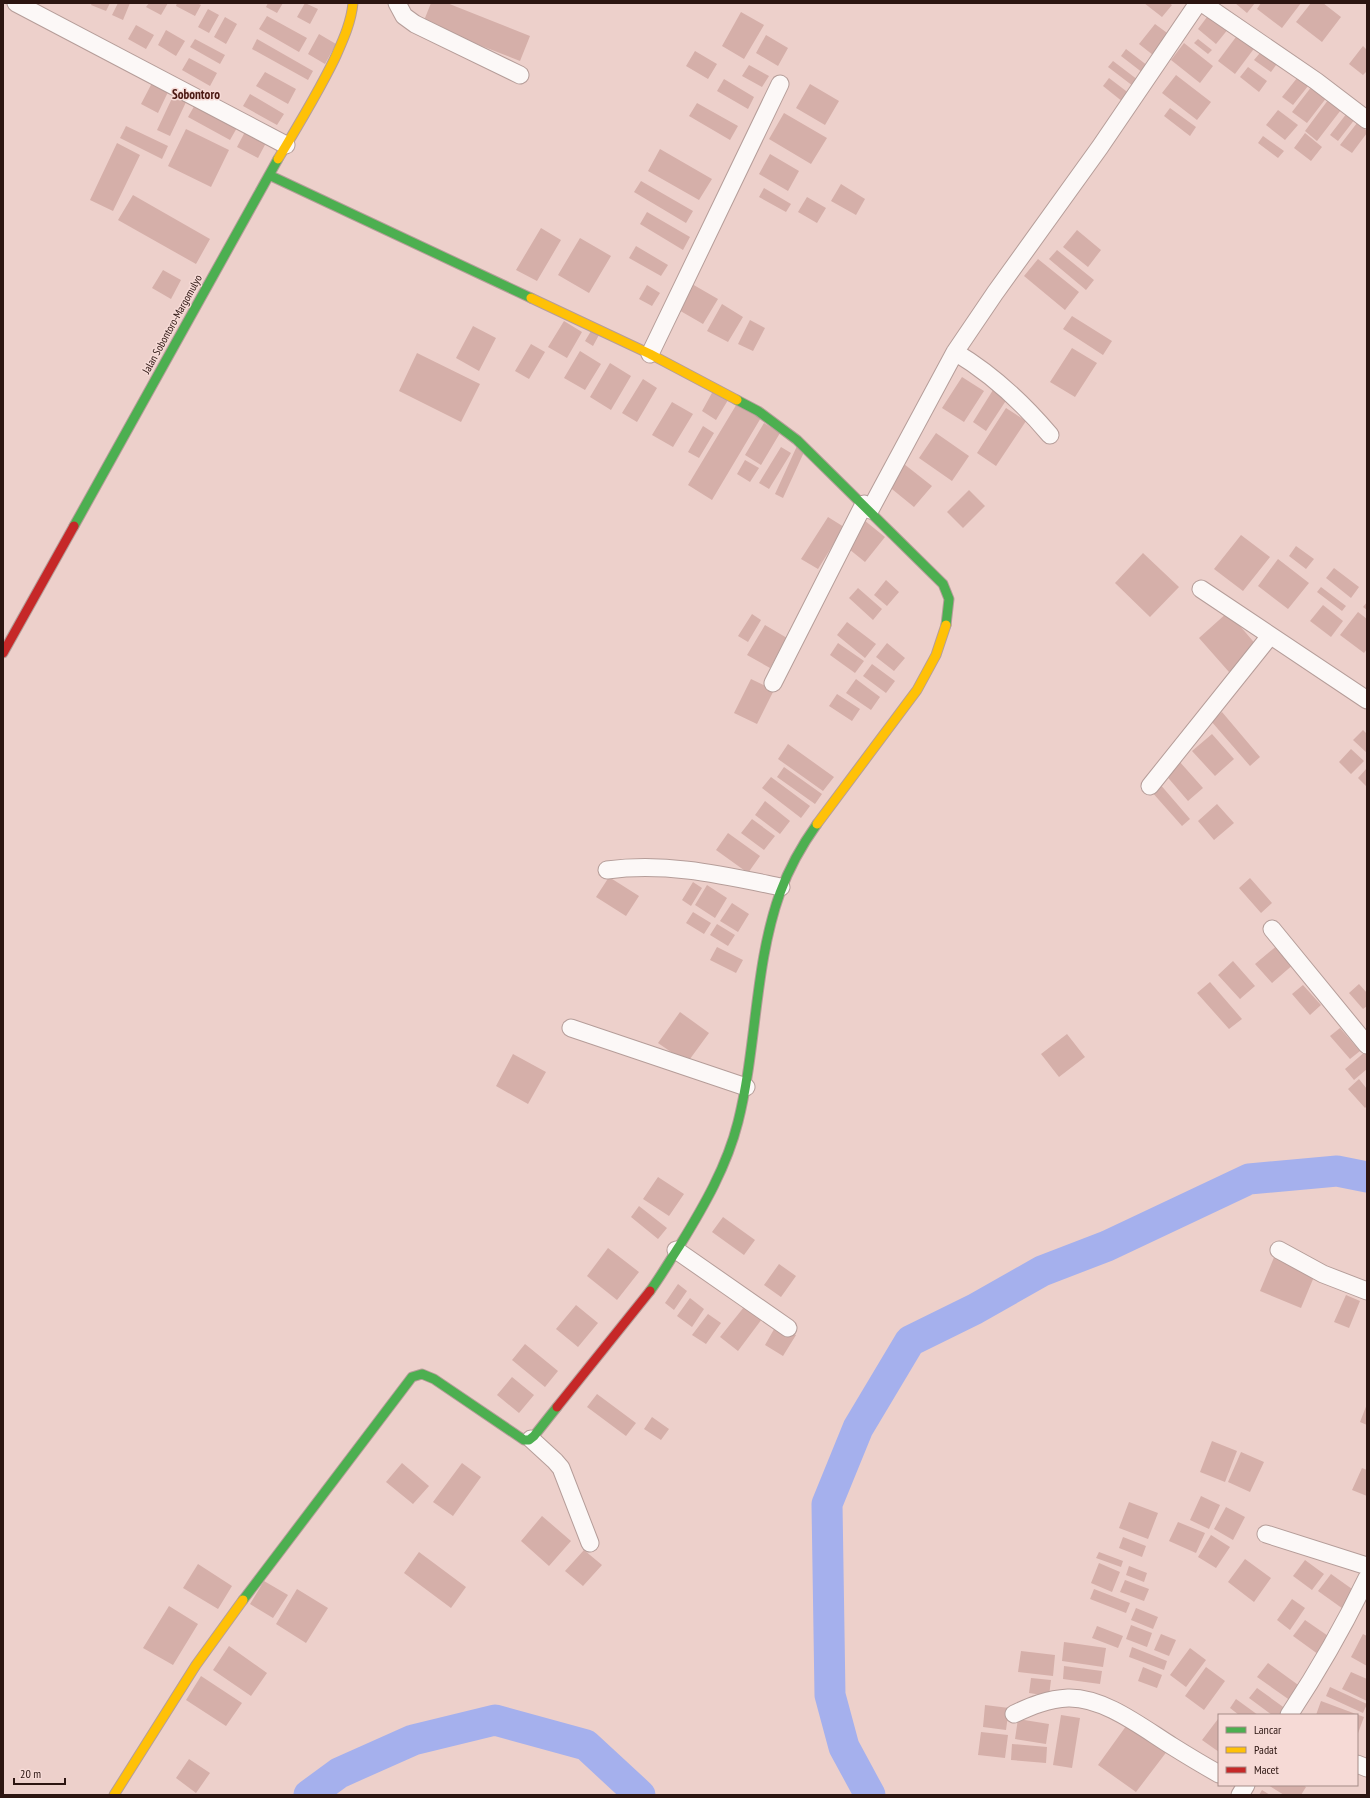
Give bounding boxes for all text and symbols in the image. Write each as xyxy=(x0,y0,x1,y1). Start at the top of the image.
district label: Sobontoro xyxy=(172,86,220,103)
street label: Jalan Sobontoro-Margomulyo xyxy=(138,272,205,377)
legend xyxy=(1218,1714,1358,1786)
text: Lancar xyxy=(1254,1722,1282,1737)
text: Padat xyxy=(1254,1742,1278,1757)
scale bar xyxy=(14,1760,65,1786)
text: Macet xyxy=(1254,1762,1279,1777)
text: 20 m xyxy=(20,1766,41,1781)

